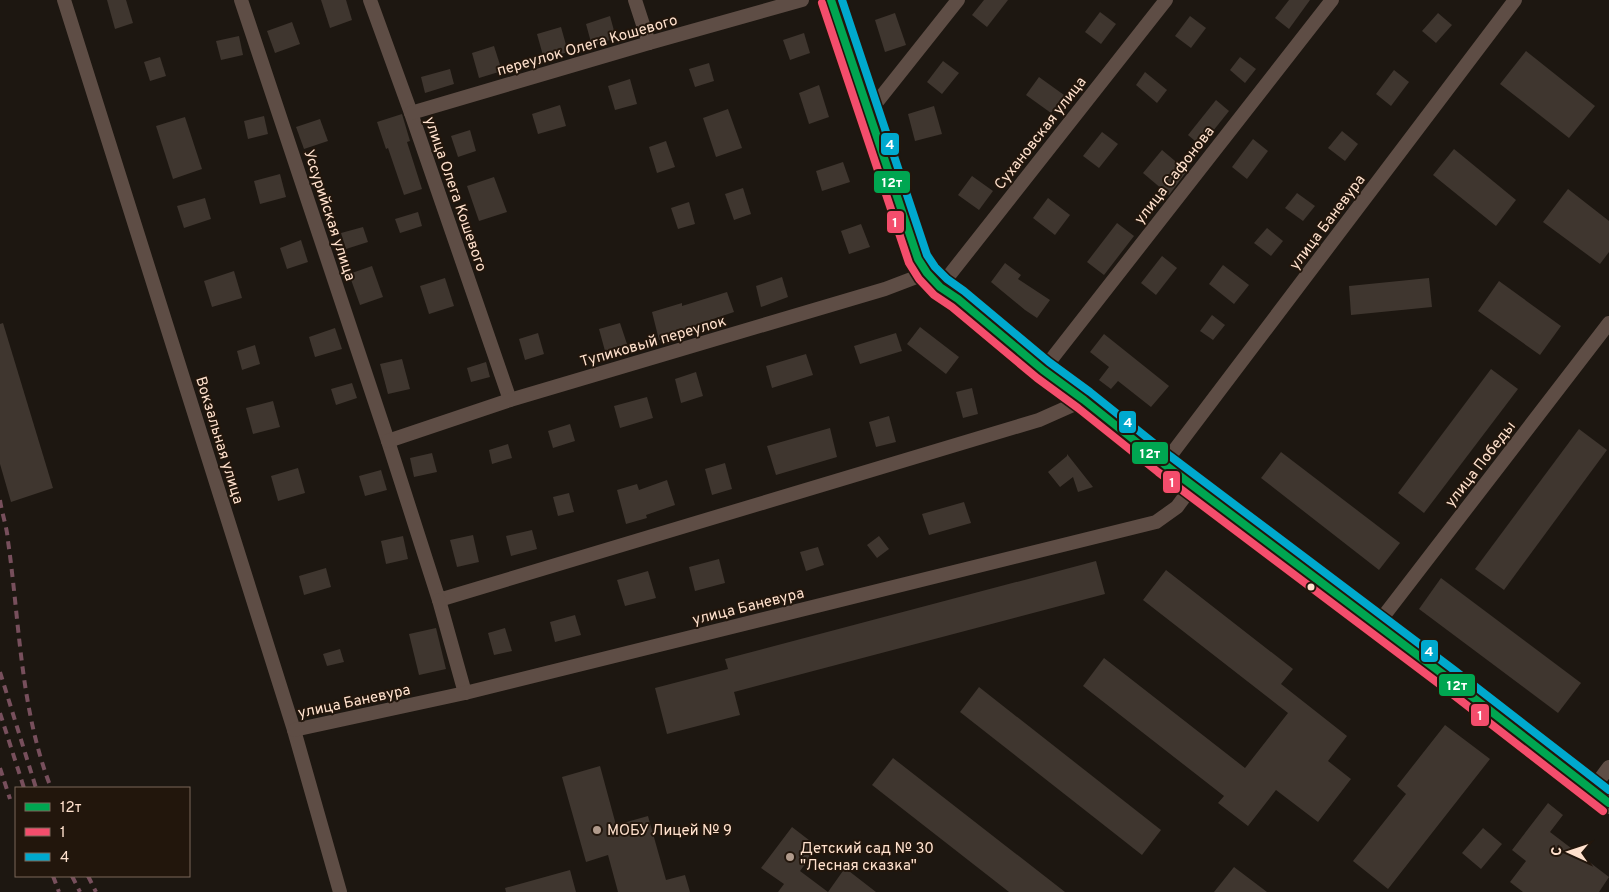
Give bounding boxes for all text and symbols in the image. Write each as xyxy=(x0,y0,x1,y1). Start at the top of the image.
street label: переулок Олега Кошевого xyxy=(495,12,680,81)
street label: Сухановская улица xyxy=(991,74,1091,194)
street label: улица Олега Кошевого xyxy=(419,115,490,274)
street label: улица Сафонова xyxy=(1131,123,1219,229)
line badge: 4 xyxy=(880,132,900,156)
text: 4 xyxy=(886,137,895,154)
street label: Уссурийская улица xyxy=(298,147,359,284)
line badge: 12т xyxy=(873,170,911,194)
street label: улица Баневура xyxy=(1286,171,1370,274)
text: 12т xyxy=(882,175,903,192)
line badge: 1 xyxy=(886,210,905,234)
text: 1 xyxy=(892,215,898,232)
street label: Тупиковый переулок xyxy=(578,313,729,372)
street label: Вокзальная улица xyxy=(190,374,247,506)
line badge: 4 xyxy=(1118,410,1137,434)
text: 4 xyxy=(1124,415,1133,432)
street label: улица Победы xyxy=(1442,418,1521,512)
line badge: 12т xyxy=(1131,441,1169,465)
text: 12т xyxy=(1140,446,1161,463)
line badge: 1 xyxy=(1162,470,1181,494)
text: 1 xyxy=(1169,475,1175,492)
unlabelled marker xyxy=(1306,582,1316,592)
street label: улица Баневура xyxy=(690,584,806,631)
line badge: 4 xyxy=(1420,639,1439,663)
text: 4 xyxy=(1425,644,1434,661)
line badge: 12т xyxy=(1438,673,1476,697)
text: 12т xyxy=(1447,678,1468,695)
street label: улица Баневура xyxy=(296,681,412,724)
line badge: 1 xyxy=(1470,703,1490,727)
text: 1 xyxy=(1477,708,1483,725)
legend xyxy=(15,787,190,877)
text: 12т xyxy=(60,799,82,818)
place label: МОБУ Лицей № 9 xyxy=(607,822,732,841)
text: 1 xyxy=(60,824,66,843)
marker: МОБУ Лицей № 9 xyxy=(591,824,603,836)
north arrow xyxy=(1544,827,1594,877)
place label: Детский сад № 30 "Лесная сказка" xyxy=(800,840,934,876)
text: С xyxy=(1549,846,1566,856)
text: 4 xyxy=(60,849,69,868)
marker: Детский сад № 30 "Лесная сказка" xyxy=(784,851,796,863)

